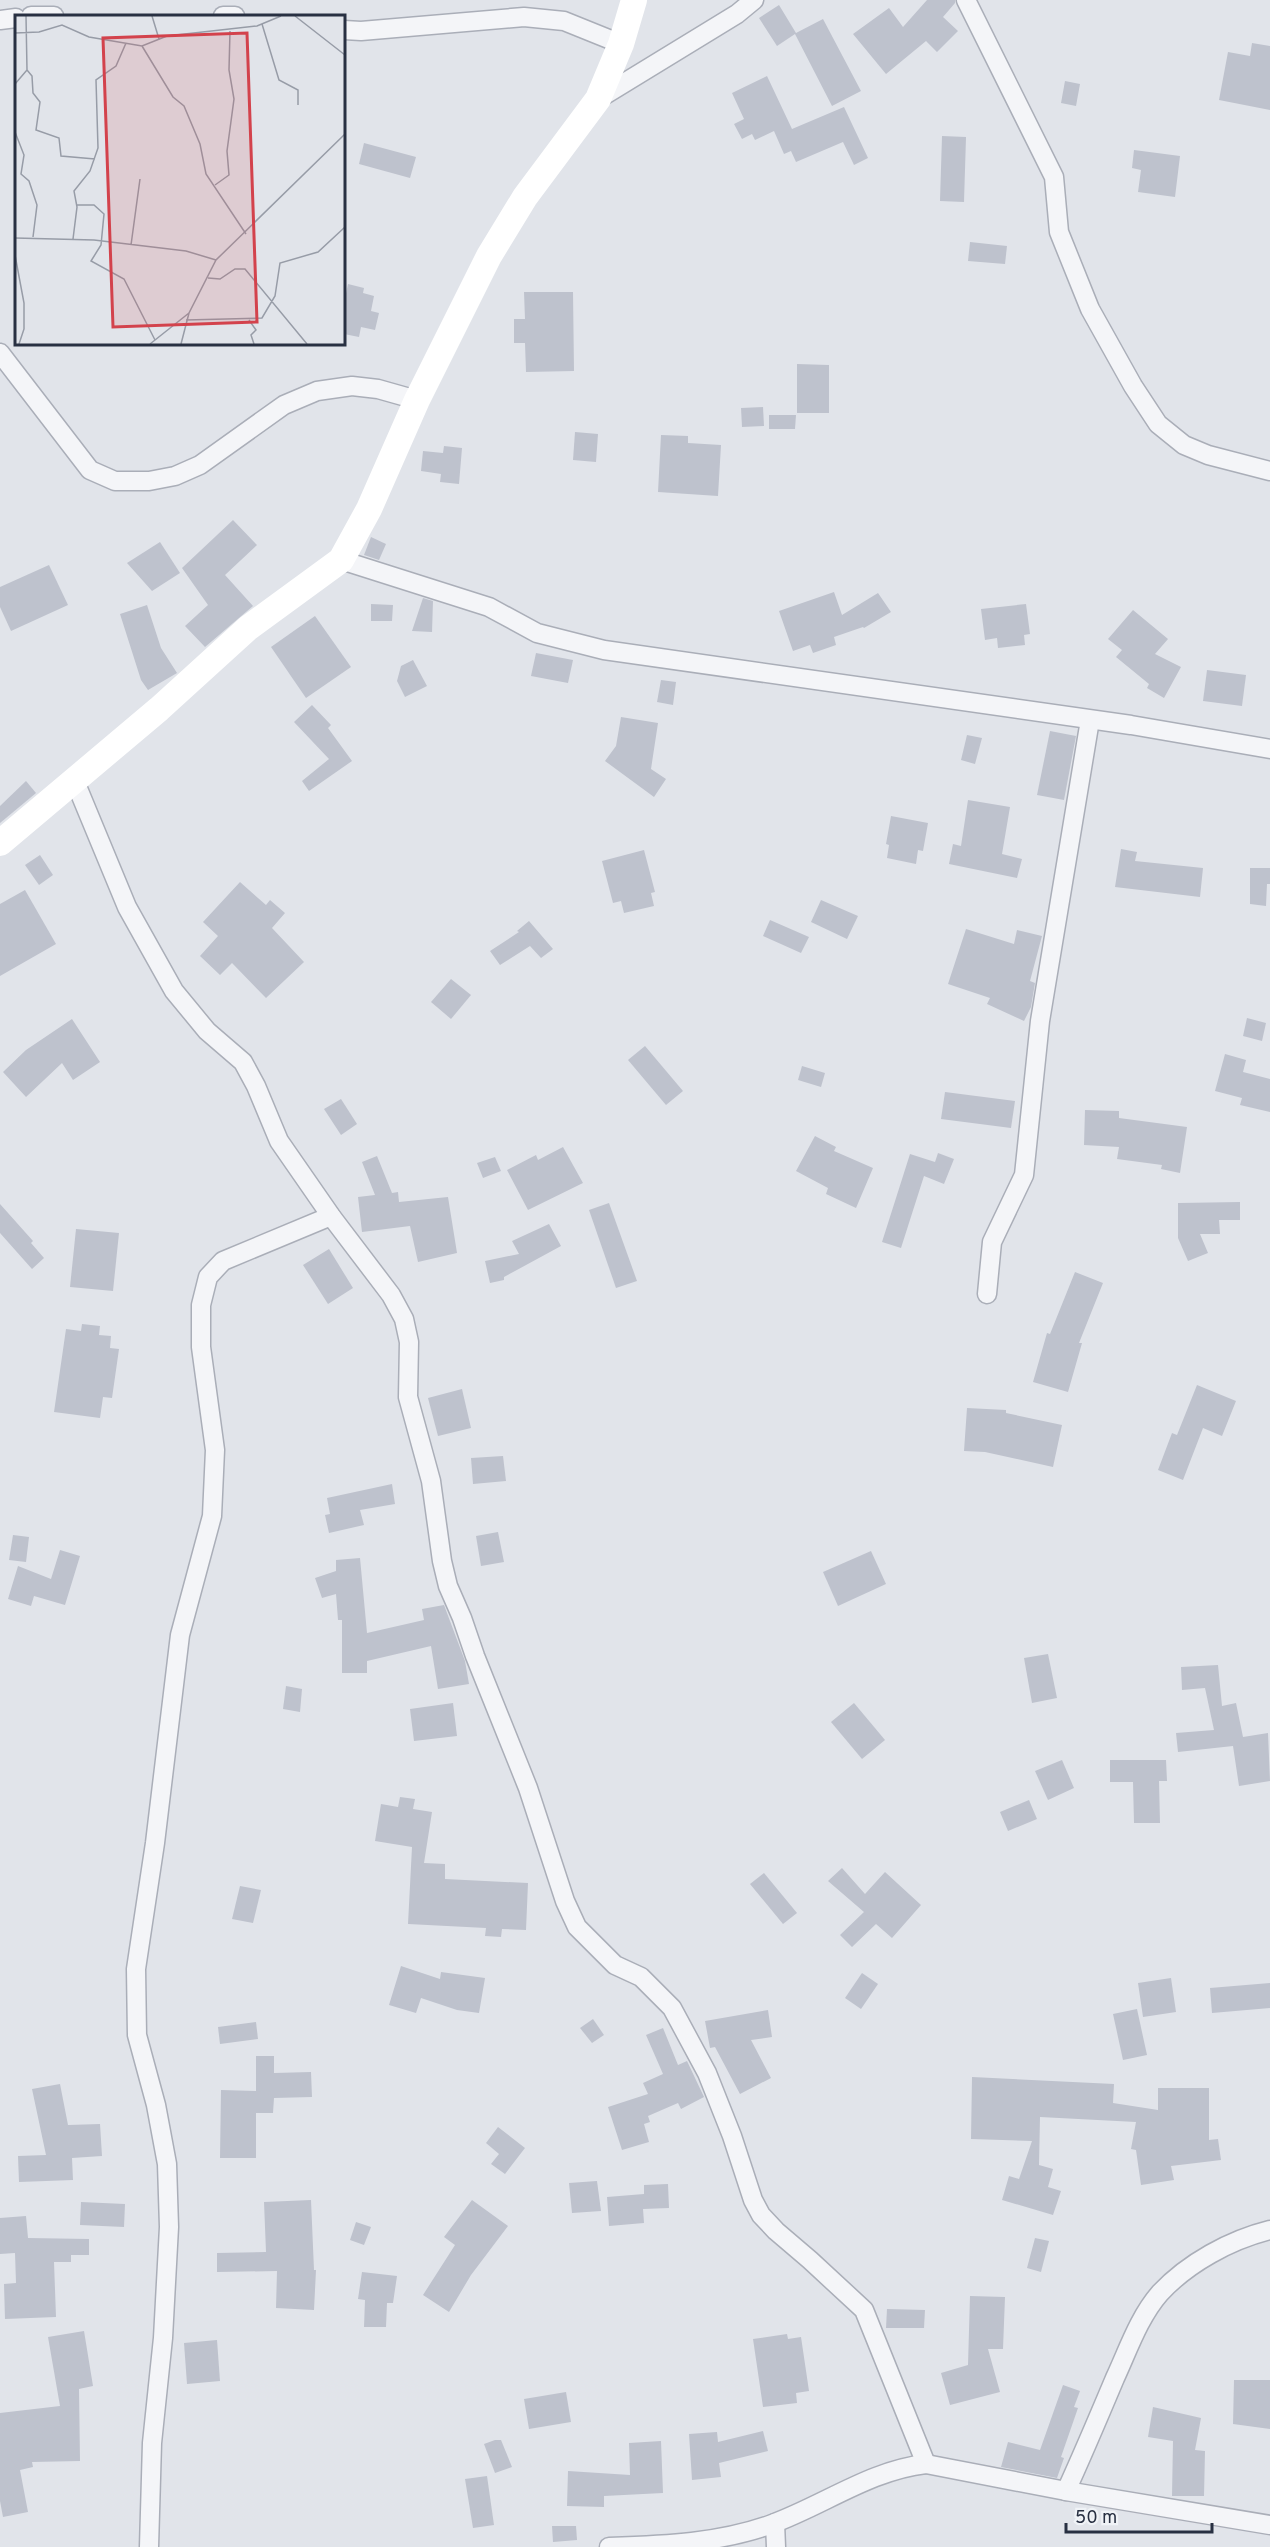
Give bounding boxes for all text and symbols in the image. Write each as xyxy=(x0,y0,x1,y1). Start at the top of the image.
inset map xyxy=(15,15,345,345)
scale bar xyxy=(1066,2496,1212,2534)
text: 50 m xyxy=(1075,2507,1117,2530)

